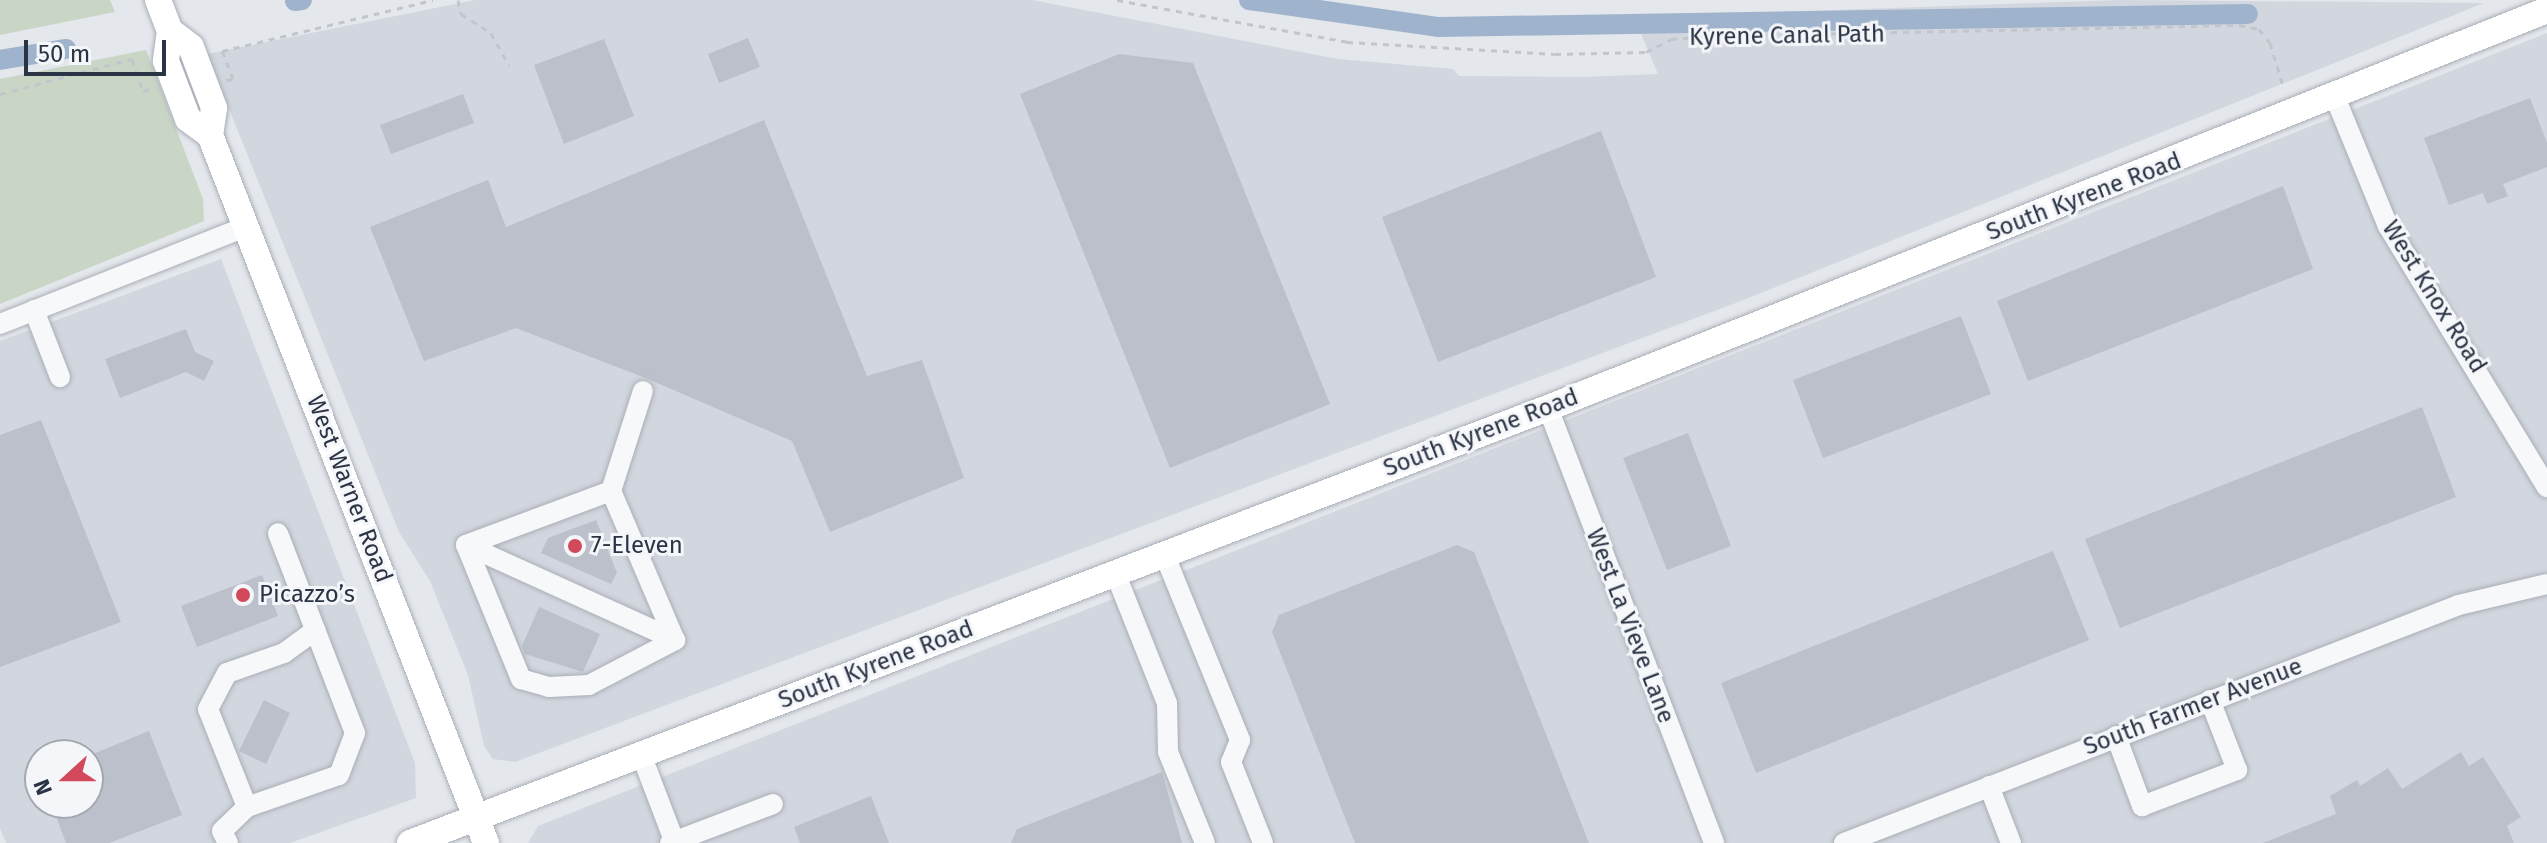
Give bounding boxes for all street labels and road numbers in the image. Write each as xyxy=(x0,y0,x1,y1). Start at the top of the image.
street label: Kyrene Canal Path xyxy=(1689,20,1885,52)
street label: South Kyrene Road xyxy=(1983,147,2185,247)
street label: West Knox Road xyxy=(2376,215,2492,379)
street label: South Kyrene Road xyxy=(1380,383,1582,483)
street label: West Warner Road xyxy=(300,391,398,587)
street label: West La Vieve Lane xyxy=(1580,525,1680,727)
street label: South Kyrene Road xyxy=(775,615,977,715)
street label: South Farmer Avenue xyxy=(2080,652,2306,762)

